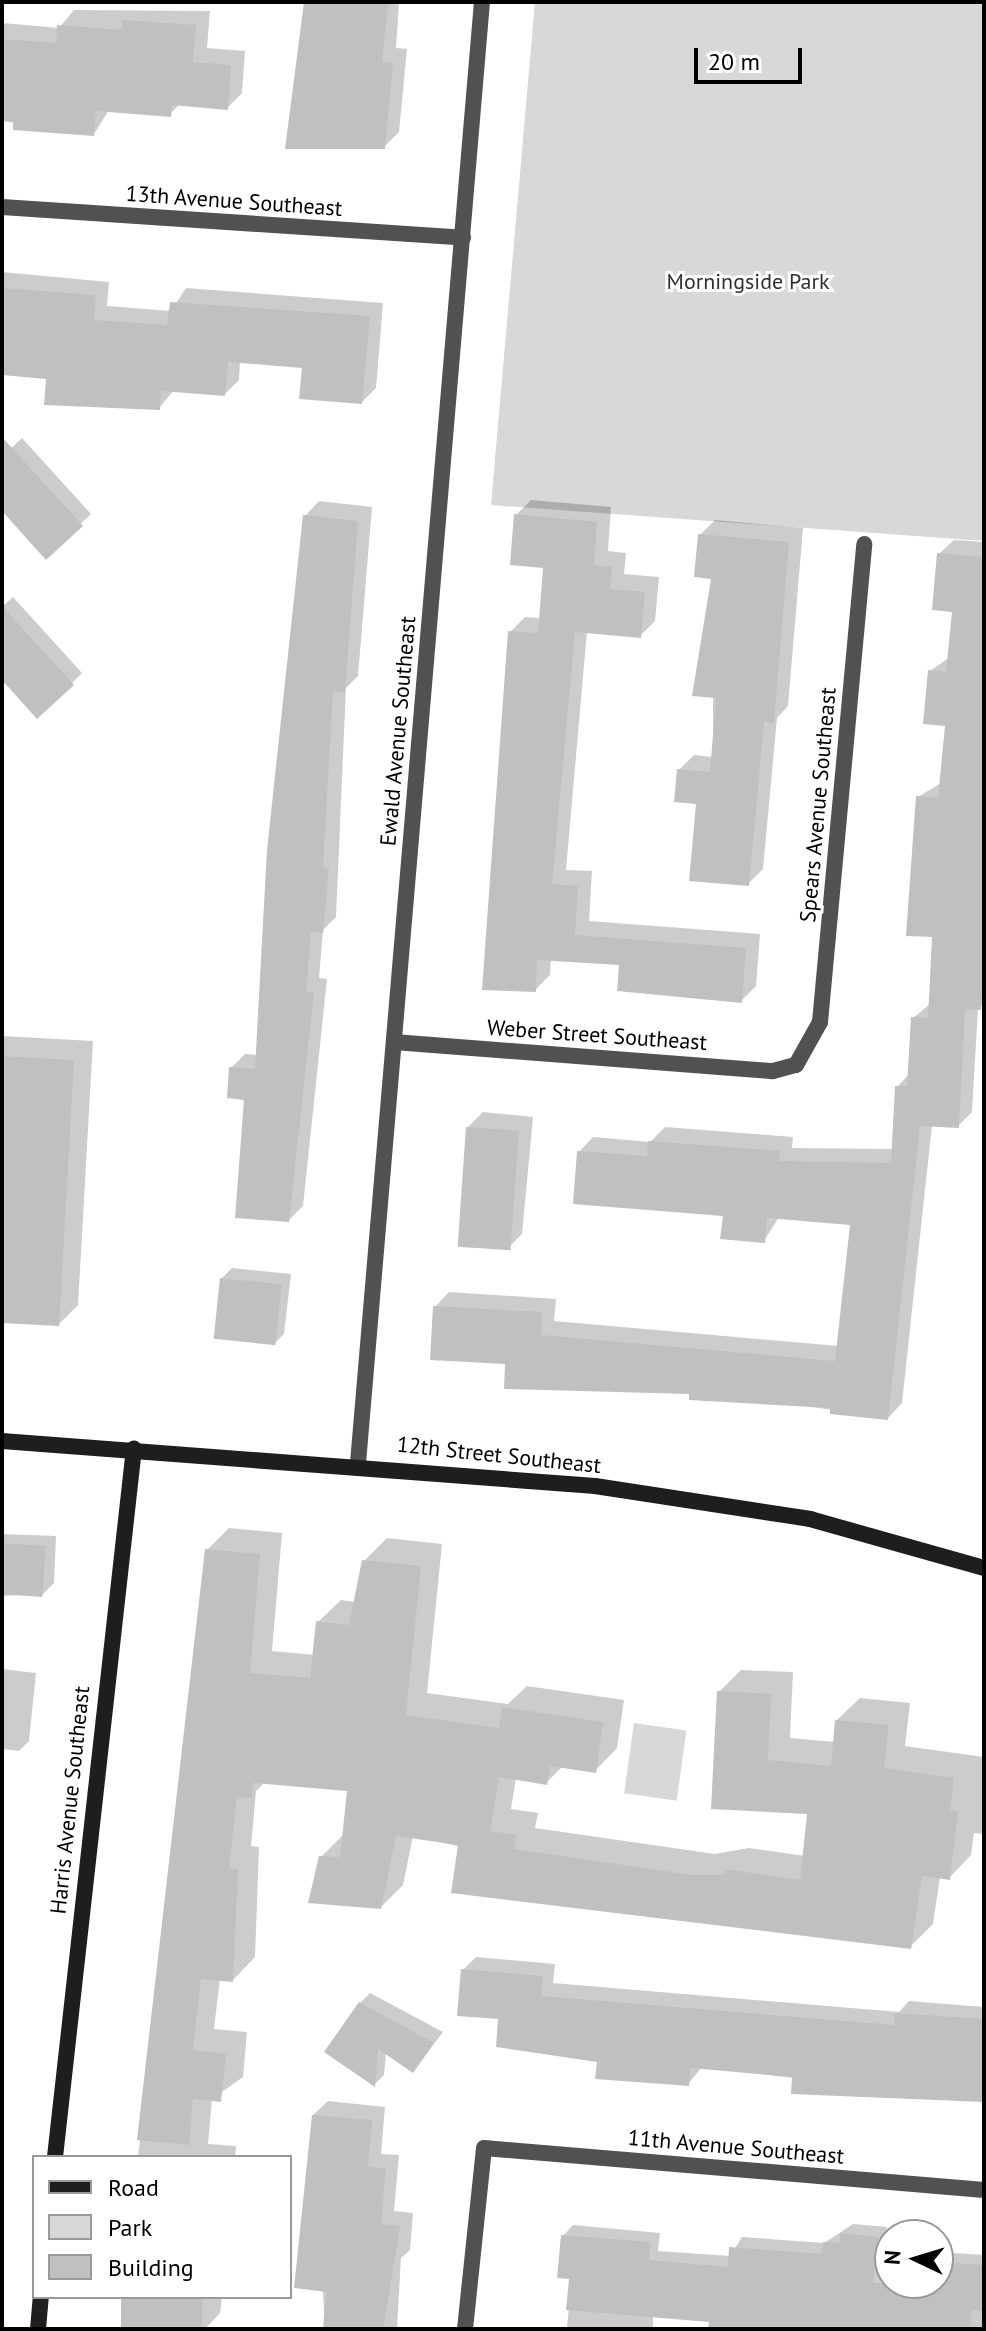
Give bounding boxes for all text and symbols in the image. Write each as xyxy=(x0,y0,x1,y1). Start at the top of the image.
scale bar xyxy=(698,32,806,82)
text: 20 m xyxy=(708,46,760,77)
street label: 13th Avenue Southeast xyxy=(125,180,343,222)
park label: Morningside Park xyxy=(667,269,829,295)
street label: Ewald Avenue Southeast xyxy=(375,615,421,847)
street label: Spears Avenue Southeast xyxy=(795,686,841,924)
street label: Weber Street Southeast xyxy=(486,1014,708,1056)
street label: 12th Street Southeast xyxy=(396,1431,602,1479)
street label: Harris Avenue Southeast xyxy=(45,1684,95,1916)
street label: 11th Avenue Southeast xyxy=(626,2124,846,2170)
legend xyxy=(32,2155,292,2299)
text: Road xyxy=(108,2172,159,2203)
text: Park xyxy=(108,2212,152,2243)
north arrow xyxy=(874,2219,954,2299)
text: N xyxy=(878,2249,907,2266)
text: Building xyxy=(108,2252,194,2283)

